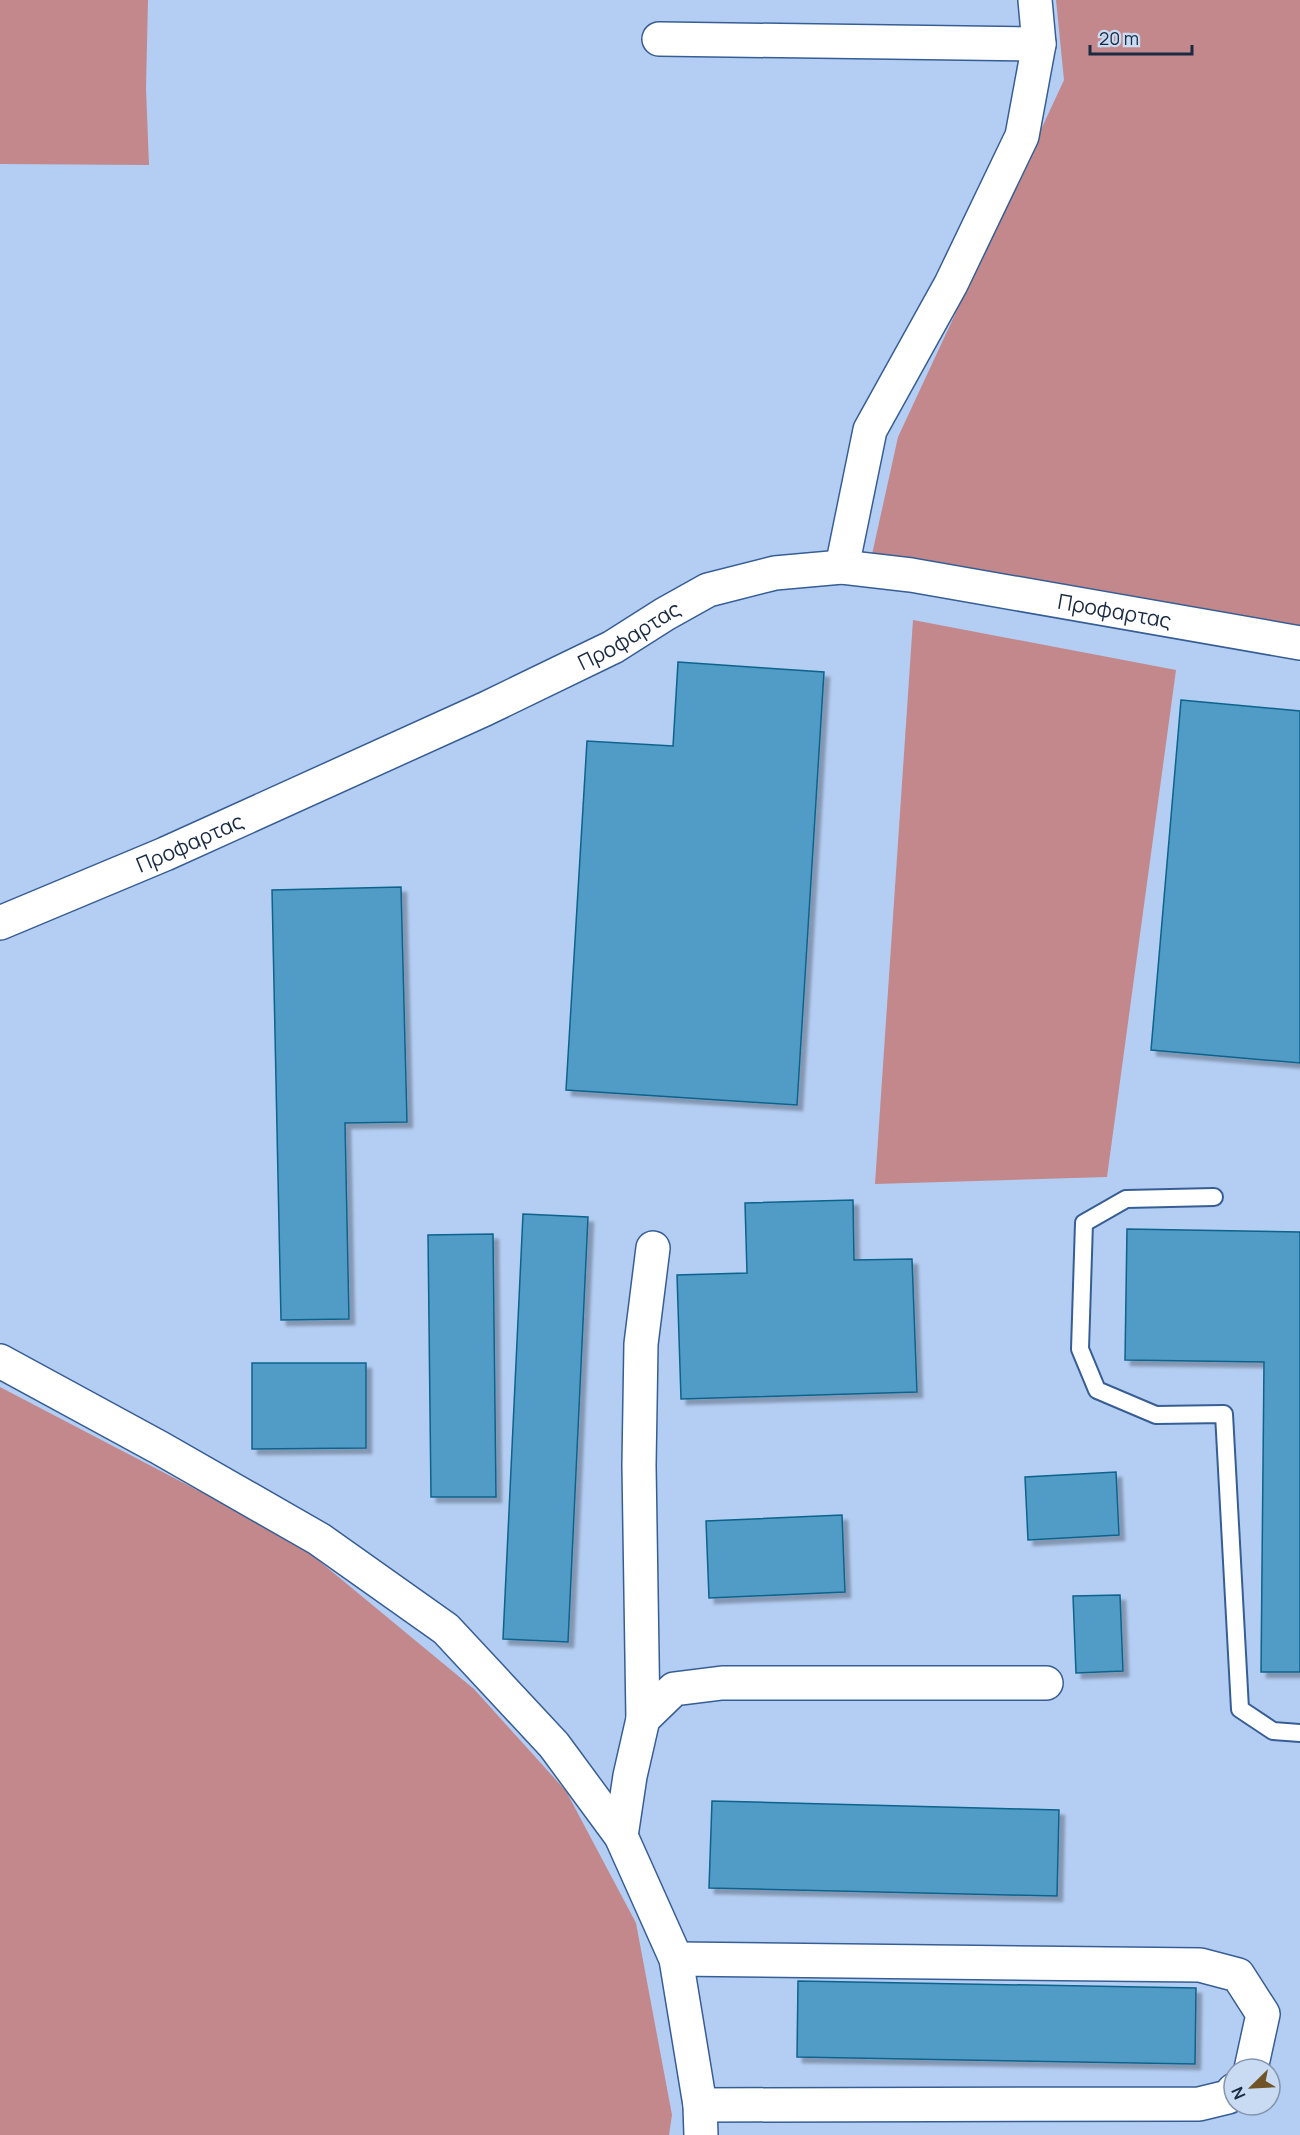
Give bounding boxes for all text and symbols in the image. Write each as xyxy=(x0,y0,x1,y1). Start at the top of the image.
scale bar xyxy=(1090,18,1192,56)
text: 20 m xyxy=(1099,26,1139,50)
street label: Προφαρτας xyxy=(1056,587,1174,634)
street label: Προφαρτας xyxy=(573,594,685,676)
street label: Προφαρτας xyxy=(132,806,248,879)
north arrow xyxy=(1222,2057,1282,2117)
text: N xyxy=(1226,2083,1251,2103)

